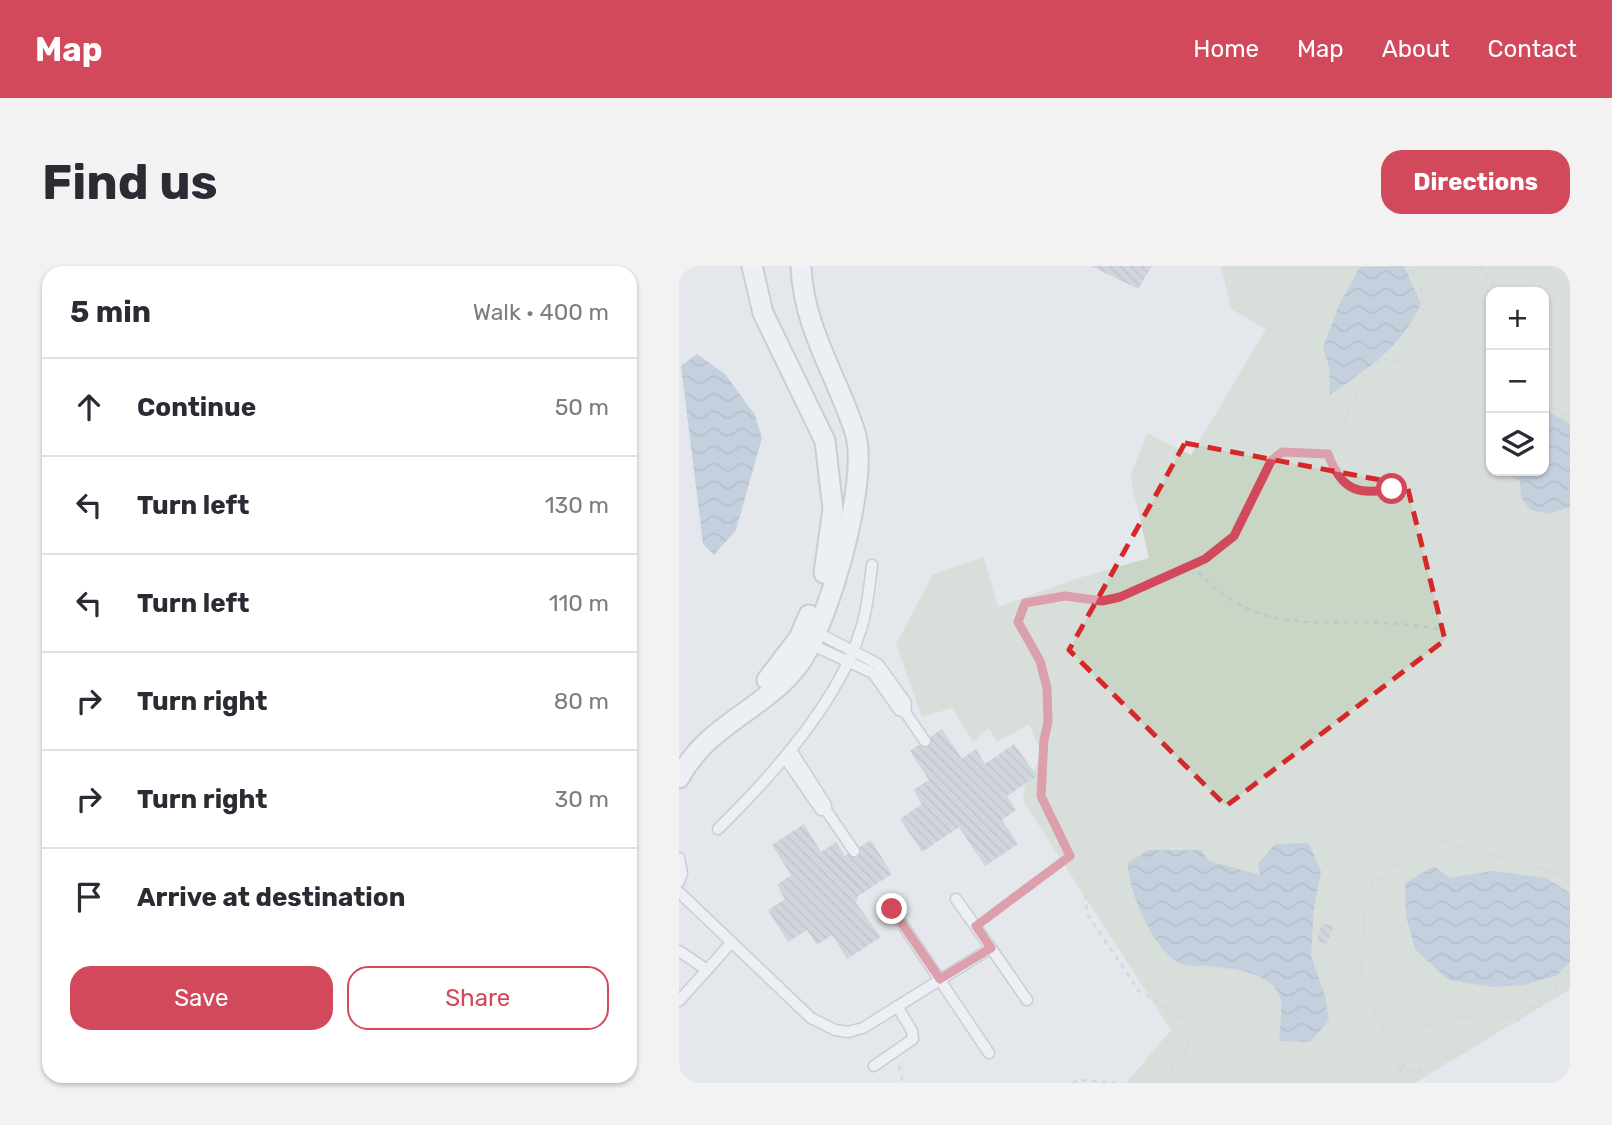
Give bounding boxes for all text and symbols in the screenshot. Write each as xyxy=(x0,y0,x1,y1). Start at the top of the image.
text: Map xyxy=(35,30,103,69)
text: Home xyxy=(1193,35,1259,63)
text: Map xyxy=(1297,35,1344,63)
text: About xyxy=(1382,35,1450,63)
text: Contact xyxy=(1488,35,1577,63)
button: Directions xyxy=(1381,150,1570,214)
text: Find us xyxy=(42,153,218,211)
map controls xyxy=(1486,287,1549,476)
button: + xyxy=(1486,287,1549,350)
text: 5 min xyxy=(70,294,151,330)
text: Walk · 400 m xyxy=(473,298,609,326)
button: − xyxy=(1486,350,1549,413)
icon: ahead xyxy=(70,388,108,426)
text: Continue xyxy=(137,392,256,423)
text: 50 m xyxy=(555,393,609,421)
button: layers xyxy=(1486,413,1549,476)
route start xyxy=(1376,473,1407,504)
icon: left xyxy=(70,486,108,524)
text: Turn left xyxy=(137,490,249,521)
text: 130 m xyxy=(545,491,609,519)
icon: left xyxy=(70,584,108,622)
text: Turn left xyxy=(137,588,249,619)
text: 110 m xyxy=(549,589,609,617)
icon: right xyxy=(70,682,108,720)
text: Turn right xyxy=(137,686,267,717)
text: 80 m xyxy=(554,687,609,715)
icon: right xyxy=(70,780,108,818)
text: Turn right xyxy=(137,784,267,815)
text: 30 m xyxy=(554,785,609,813)
icon: arrive xyxy=(70,878,108,916)
text: Arrive at destination xyxy=(137,882,405,913)
route end xyxy=(876,893,907,924)
button: Save xyxy=(70,966,333,1030)
button: Share xyxy=(347,966,609,1030)

